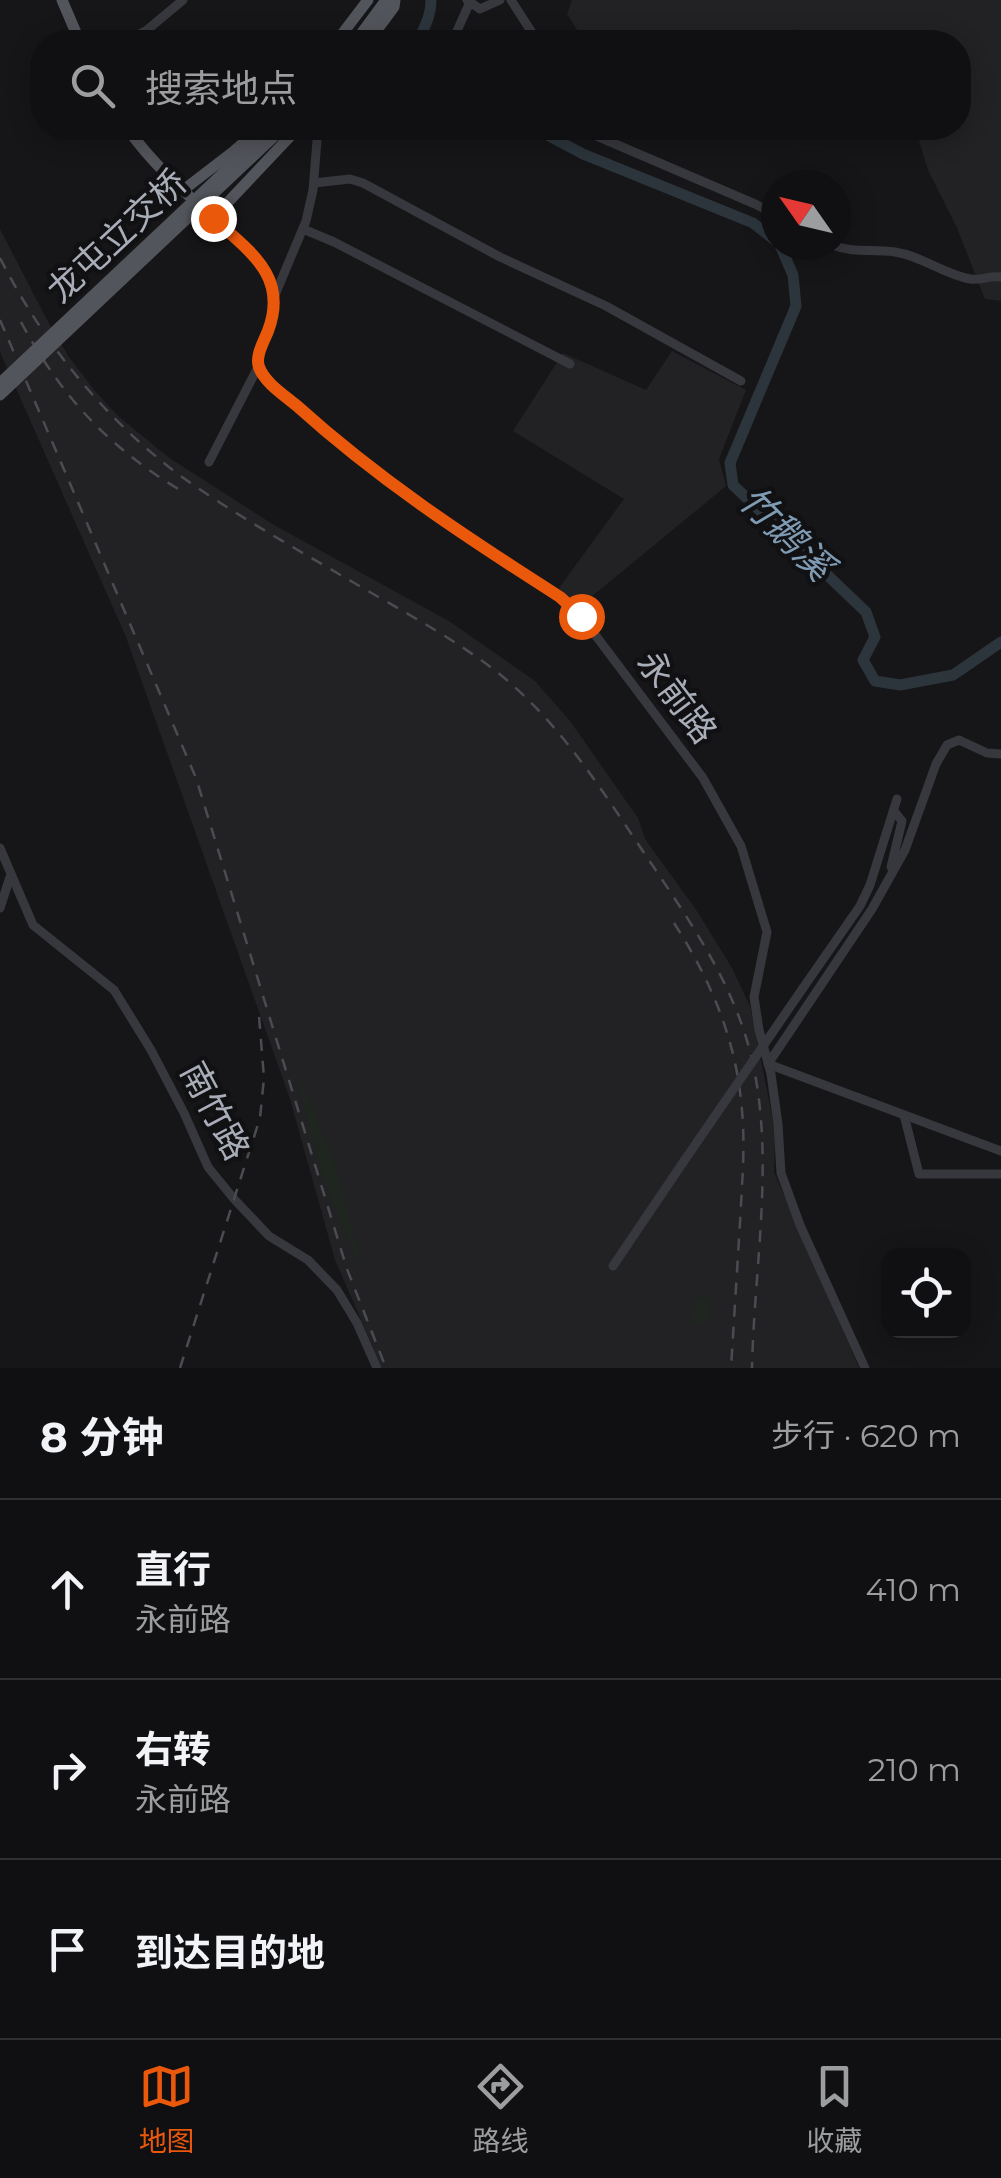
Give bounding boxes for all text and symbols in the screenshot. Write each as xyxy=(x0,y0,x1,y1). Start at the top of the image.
search box xyxy=(30,30,971,140)
icon: search xyxy=(65,58,120,113)
text: 搜索地点 xyxy=(145,65,297,112)
street label: 龙屯立交桥 xyxy=(38,160,195,311)
north arrow xyxy=(761,170,851,260)
route end xyxy=(191,196,237,242)
water label: 竹鹅溪 xyxy=(729,476,846,592)
route start xyxy=(559,594,605,640)
street label: 永前路 xyxy=(629,642,726,752)
street label: 南竹路 xyxy=(172,1054,259,1167)
map controls xyxy=(881,1248,971,1338)
button: locate xyxy=(881,1248,971,1338)
text: 8 分钟 xyxy=(40,1411,164,1463)
text: 步行 · 620 m xyxy=(771,1416,961,1455)
text: 直行 xyxy=(135,1546,211,1593)
icon: ahead xyxy=(40,1562,95,1617)
text: 410 m xyxy=(866,1570,961,1609)
text: 永前路 xyxy=(135,1600,231,1639)
text: 右转 xyxy=(135,1726,211,1773)
icon: right xyxy=(40,1742,95,1797)
text: 210 m xyxy=(868,1750,961,1789)
text: 永前路 xyxy=(135,1780,231,1819)
icon: arrive xyxy=(40,1922,95,1977)
text: 到达目的地 xyxy=(135,1929,325,1976)
tab: 地图 xyxy=(139,2059,195,2159)
tab: 路线 xyxy=(472,2059,528,2159)
tab: 收藏 xyxy=(806,2059,862,2159)

